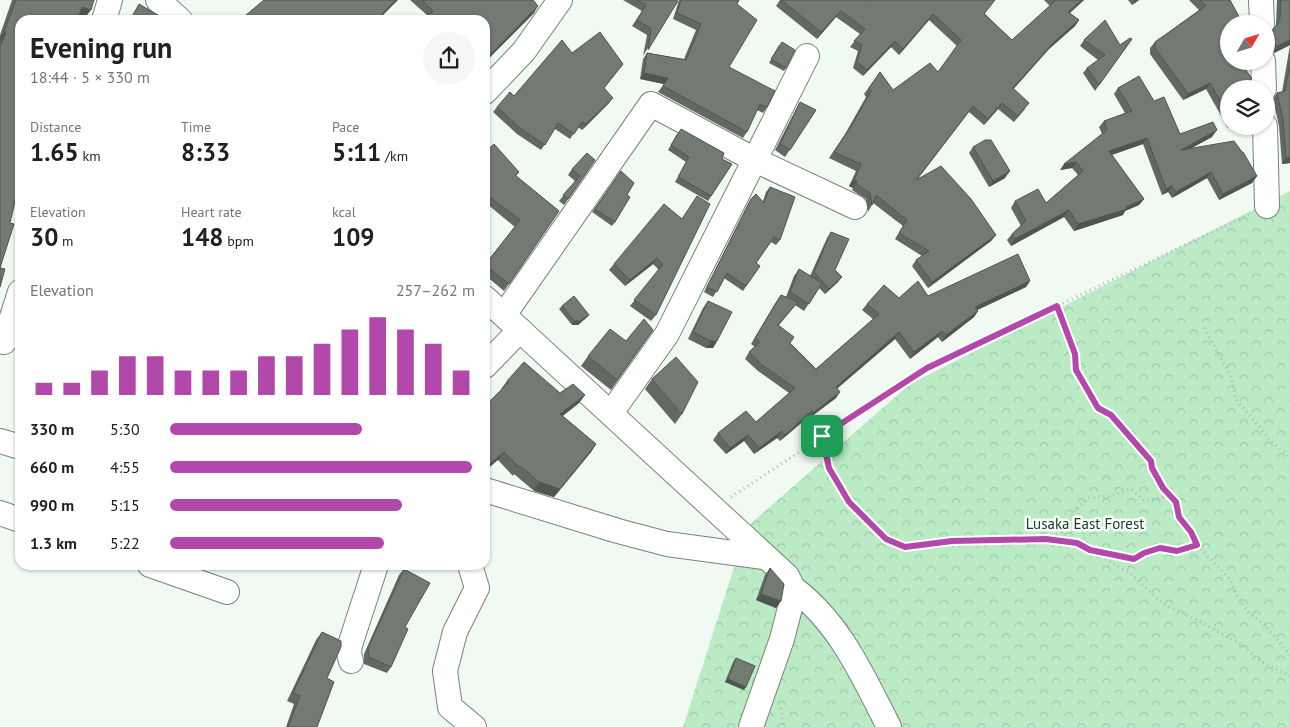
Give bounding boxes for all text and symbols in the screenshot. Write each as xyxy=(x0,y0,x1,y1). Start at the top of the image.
north arrow xyxy=(1220,15,1275,70)
map controls xyxy=(1220,15,1275,135)
text: Evening run xyxy=(30,29,172,66)
button: share xyxy=(423,32,475,84)
text: 18:44 · 5 × 330 m xyxy=(30,67,150,87)
button: layers xyxy=(1220,80,1275,135)
text: Distance xyxy=(30,118,81,136)
text: Time xyxy=(181,118,211,136)
text: Pace xyxy=(332,118,359,136)
text: 1.65 xyxy=(30,136,79,168)
text: 8:33 xyxy=(181,136,230,168)
text: 5:11 xyxy=(332,136,381,168)
text: km xyxy=(79,147,101,165)
text: /km xyxy=(381,147,408,165)
text: Elevation xyxy=(30,203,86,221)
text: Heart rate xyxy=(181,203,242,221)
text: kcal xyxy=(332,203,356,221)
text: 30 xyxy=(30,221,58,253)
text: 148 xyxy=(181,221,224,253)
text: 109 xyxy=(332,221,375,253)
text: m xyxy=(58,232,73,250)
text: bpm xyxy=(224,232,254,250)
text: Elevation xyxy=(30,280,94,300)
text: 257–262 m xyxy=(396,280,475,300)
pin xyxy=(801,415,843,457)
text: 330 m xyxy=(30,419,74,439)
text: 5:30 xyxy=(110,419,140,439)
icon: arrive xyxy=(808,422,836,450)
text: 660 m xyxy=(30,457,74,477)
text: 4:55 xyxy=(110,457,140,477)
text: 990 m xyxy=(30,495,74,515)
text: 5:15 xyxy=(110,495,140,515)
park label: Lusaka East Forest xyxy=(1026,514,1144,533)
text: 1.3 km xyxy=(30,533,77,553)
text: 5:22 xyxy=(110,533,140,553)

